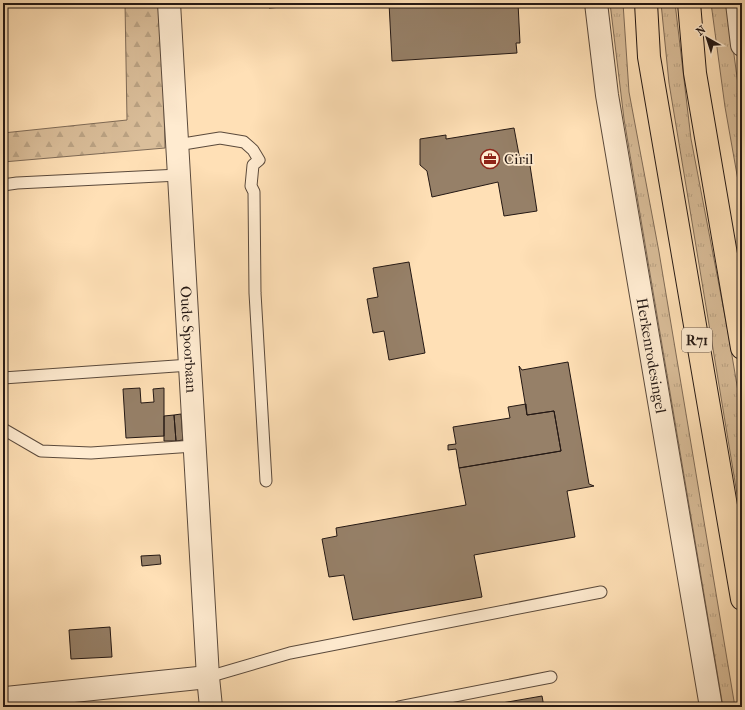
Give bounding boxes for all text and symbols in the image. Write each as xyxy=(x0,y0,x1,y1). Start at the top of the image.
north arrow xyxy=(687,18,727,58)
text: N xyxy=(694,23,709,38)
office icon: Ciril xyxy=(479,148,501,170)
place label: Ciril xyxy=(504,150,533,168)
street label: Oude Spoorbaan xyxy=(176,286,201,394)
street label: Herkenrodesingel xyxy=(633,297,670,415)
road number: R71 xyxy=(682,328,712,352)

